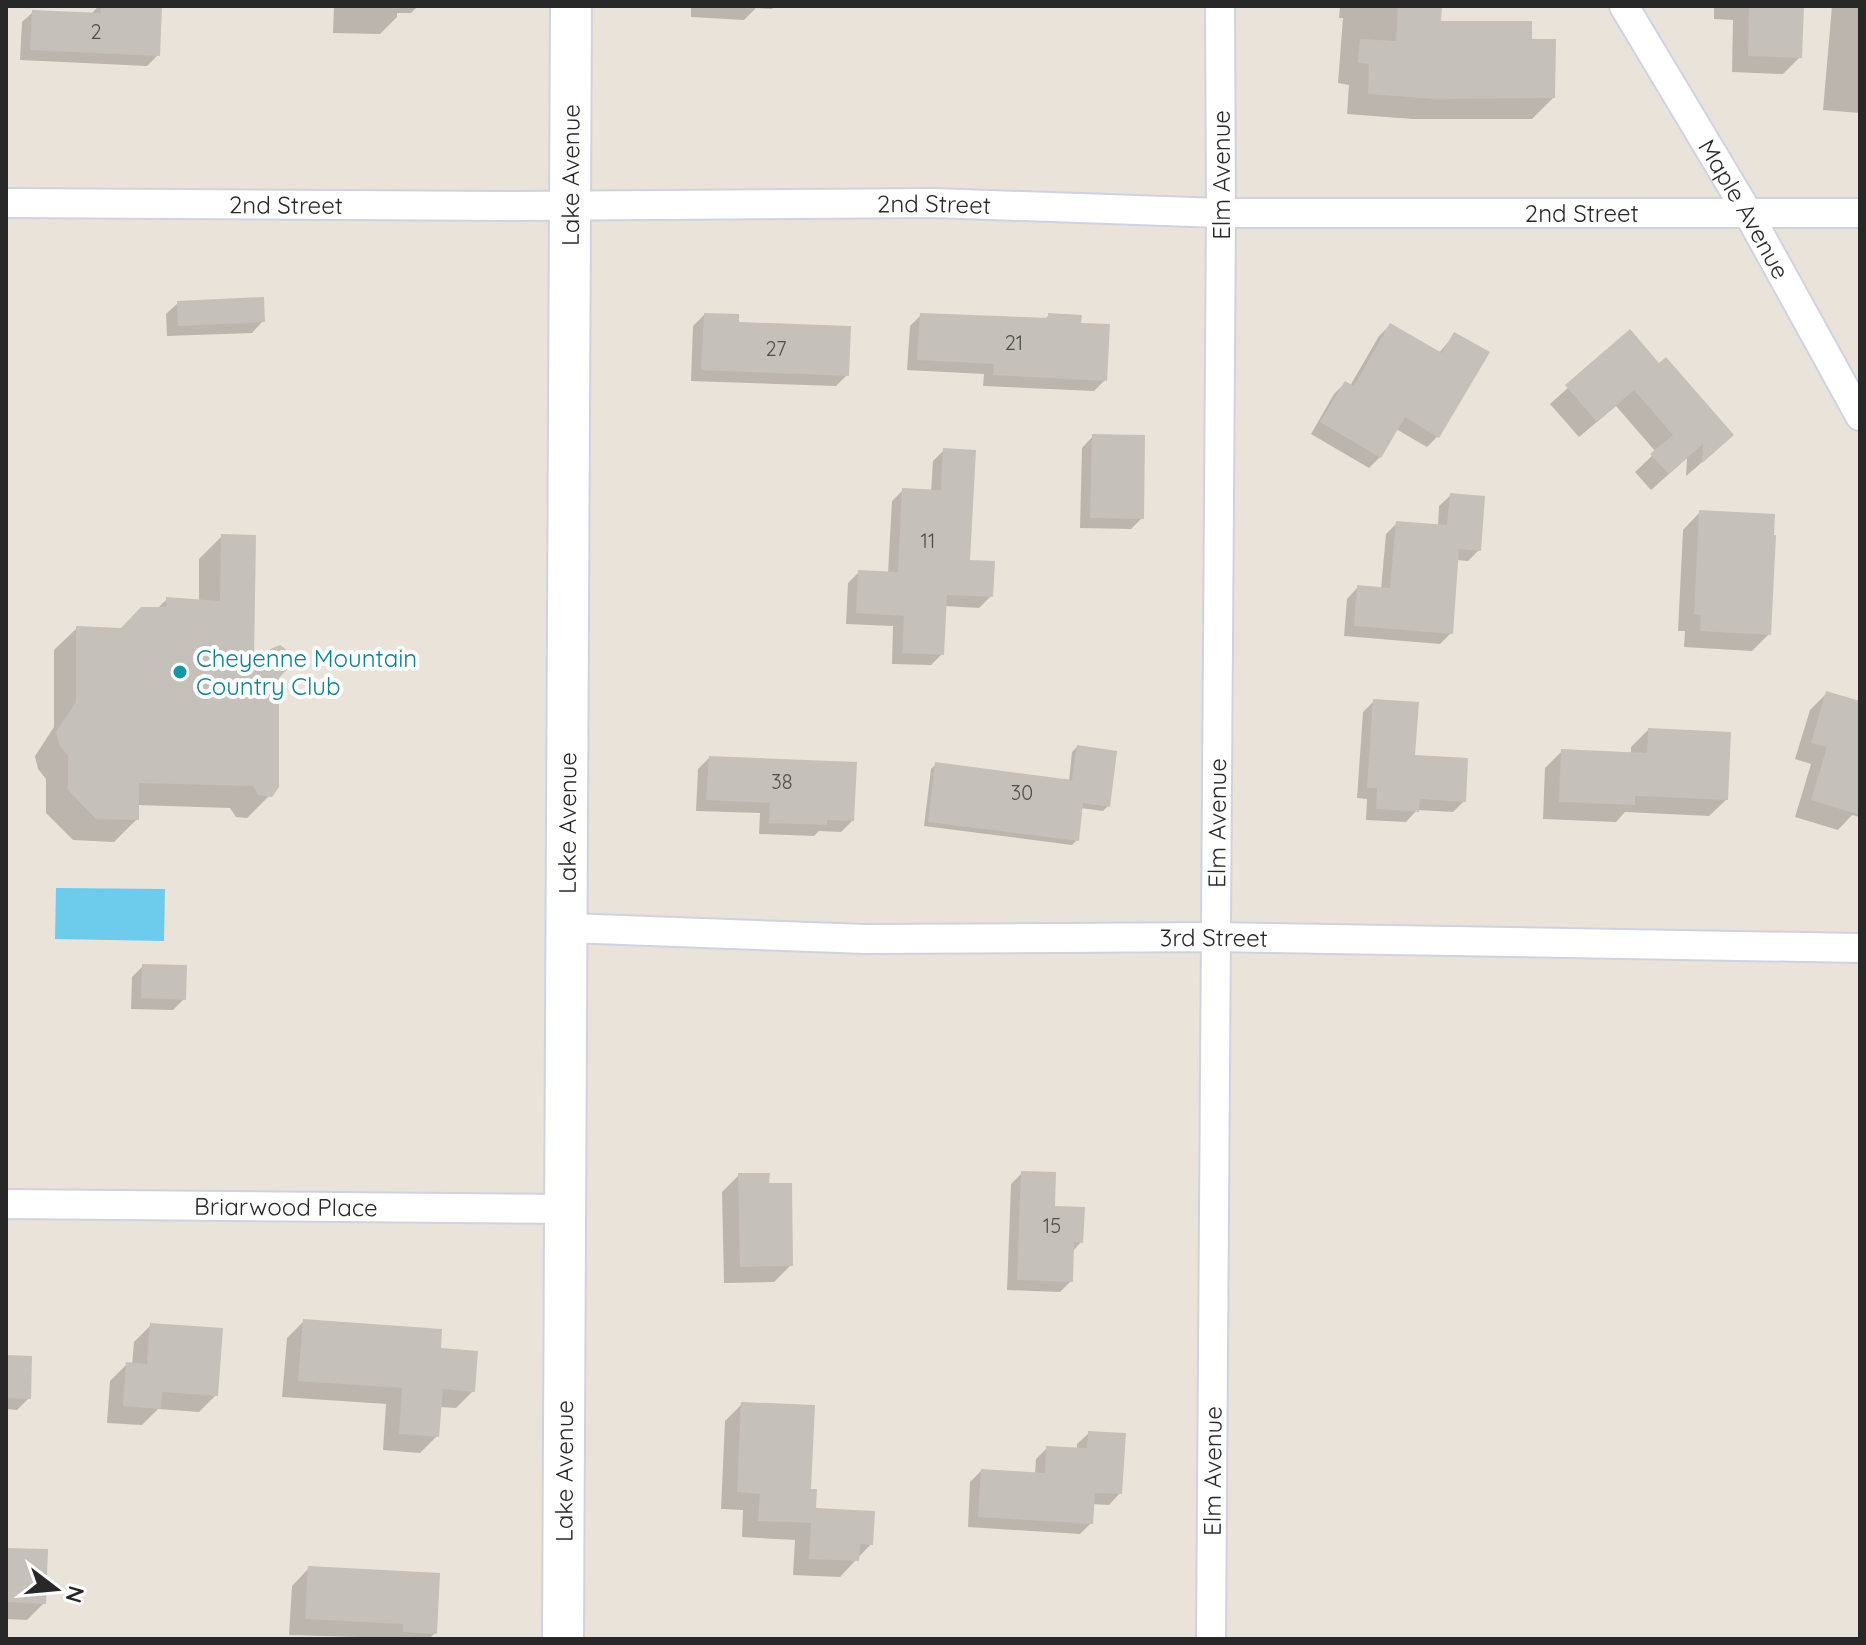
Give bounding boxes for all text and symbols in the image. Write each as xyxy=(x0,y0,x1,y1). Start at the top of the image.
house number: 2 xyxy=(90,19,102,44)
street label: Lake Avenue xyxy=(555,104,586,246)
street label: Elm Avenue xyxy=(1206,110,1236,240)
street label: Maple Avenue xyxy=(1692,134,1796,284)
street label: 2nd Street xyxy=(877,188,991,220)
street label: 2nd Street xyxy=(229,189,343,220)
street label: 2nd Street xyxy=(1525,198,1639,228)
house number: 21 xyxy=(1005,330,1023,355)
house number: 27 xyxy=(766,336,786,361)
house number: 11 xyxy=(921,528,935,553)
place label: Cheyenne Mountain Country Club xyxy=(196,643,417,701)
marker: Cheyenne Mountain Country Club xyxy=(171,663,189,681)
street label: Lake Avenue xyxy=(552,752,582,894)
street label: Elm Avenue xyxy=(1201,758,1232,888)
house number: 38 xyxy=(771,769,793,794)
house number: 30 xyxy=(1011,780,1033,805)
street label: 3rd Street xyxy=(1160,922,1268,953)
street label: Briarwood Place xyxy=(194,1191,378,1222)
house number: 15 xyxy=(1043,1213,1061,1238)
street label: Lake Avenue xyxy=(548,1400,579,1542)
street label: Elm Avenue xyxy=(1197,1406,1228,1536)
north arrow xyxy=(16,1549,96,1629)
text: N xyxy=(60,1583,91,1606)

